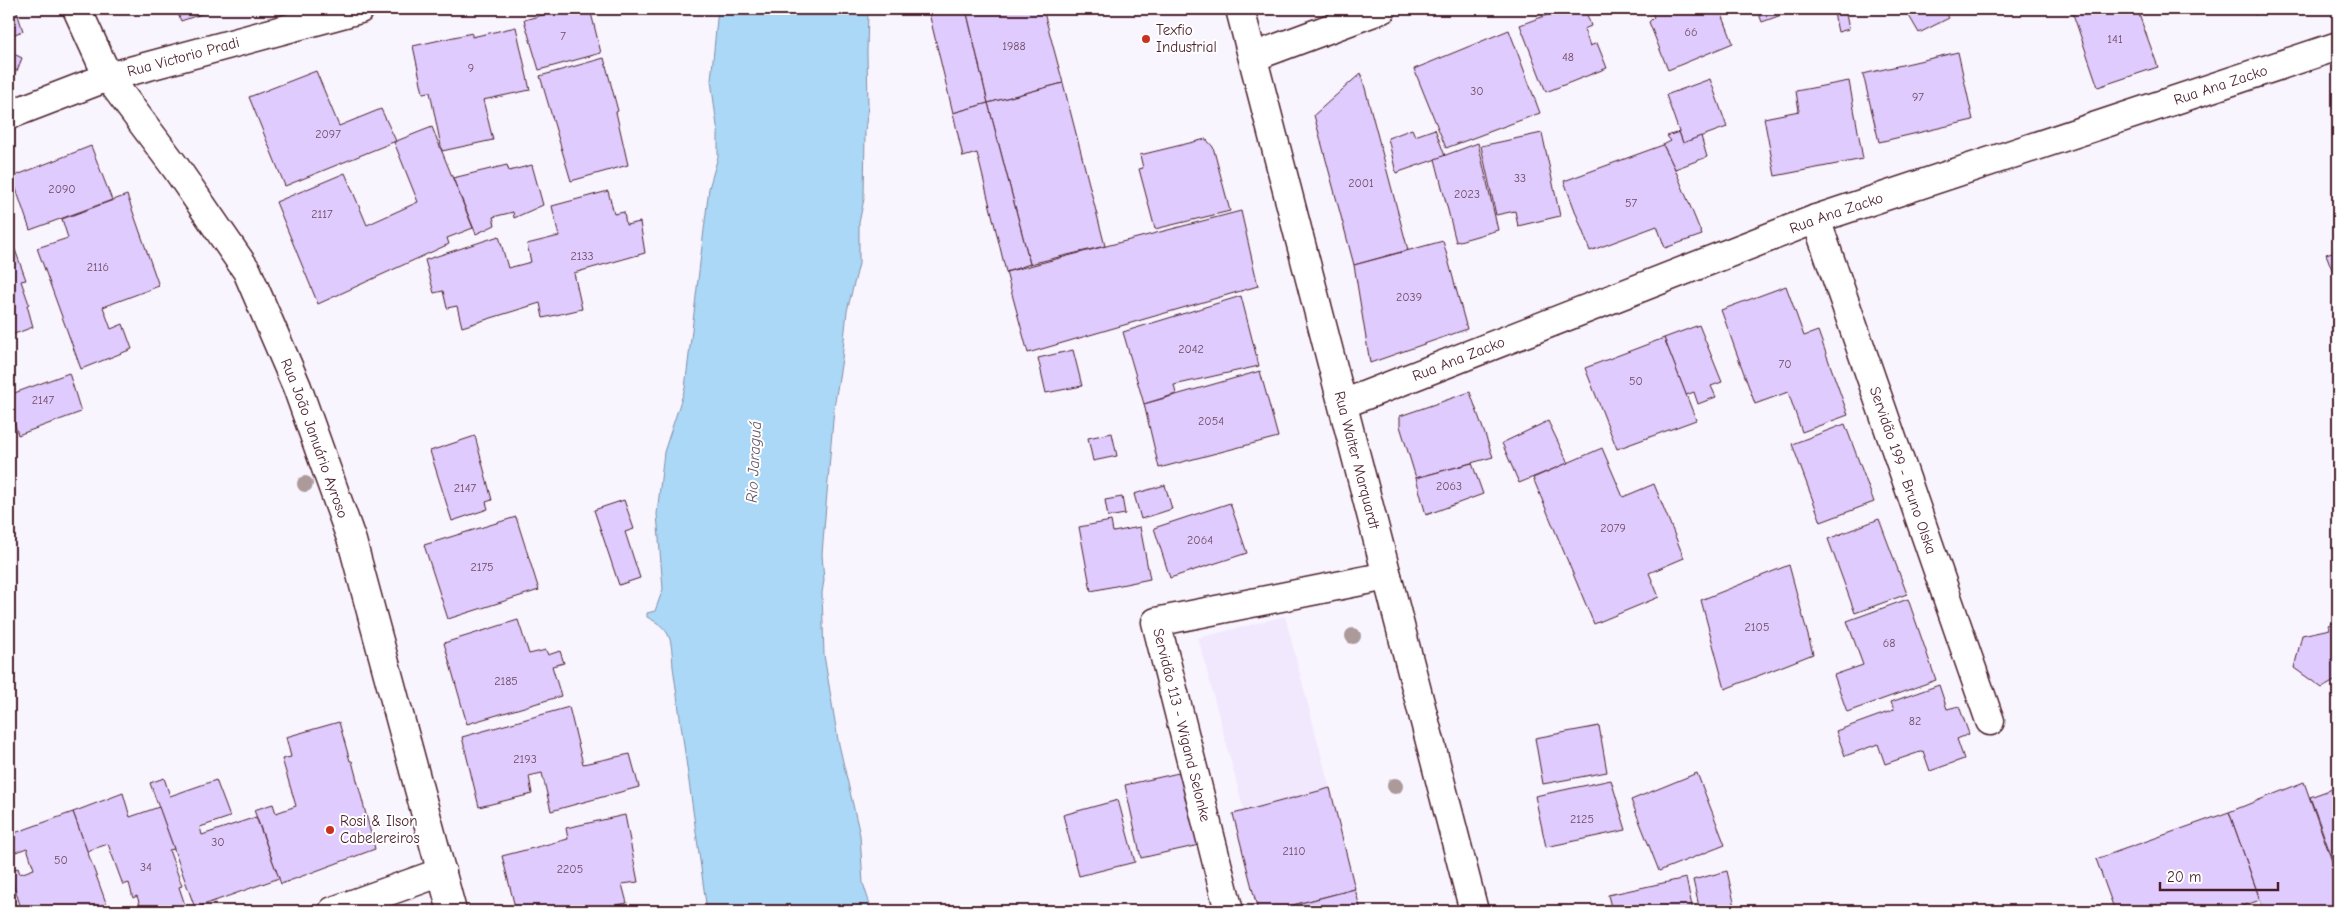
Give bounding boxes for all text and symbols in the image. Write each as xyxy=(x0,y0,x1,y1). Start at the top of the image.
place label: Texfio Industrial xyxy=(1156,21,1217,56)
house number: 66 xyxy=(1684,25,1698,39)
house number: 7 xyxy=(560,29,566,43)
house number: 141 xyxy=(2107,32,2123,46)
street label: Rua Victorio Pradi xyxy=(125,33,241,80)
marker: Texfio Industrial xyxy=(1140,33,1152,45)
house number: 1988 xyxy=(1002,39,1026,53)
house number: 48 xyxy=(1562,50,1574,64)
house number: 9 xyxy=(468,61,474,75)
street label: Rua Ana Zacko xyxy=(2171,61,2270,109)
house number: 30 xyxy=(1470,84,1484,98)
house number: 97 xyxy=(1912,90,1924,104)
house number: 2097 xyxy=(315,127,341,141)
house number: 33 xyxy=(1514,171,1526,185)
house number: 2001 xyxy=(1348,176,1374,190)
house number: 2090 xyxy=(48,182,76,196)
house number: 2023 xyxy=(1454,187,1480,201)
street label: Rua Ana Zacko xyxy=(1787,188,1885,238)
house number: 57 xyxy=(1625,196,1637,210)
house number: 2117 xyxy=(311,207,333,221)
house number: 2133 xyxy=(570,249,594,263)
house number: 2116 xyxy=(87,260,109,274)
house number: 2039 xyxy=(1396,290,1422,304)
street label: Rua Ana Zacko xyxy=(1410,333,1507,385)
house number: 2042 xyxy=(1178,342,1204,356)
street label: Rua João Januário Ayroso xyxy=(277,356,352,521)
house number: 70 xyxy=(1779,357,1791,371)
house number: 50 xyxy=(1629,374,1643,388)
street label: Servidão 199 - Bruno Olska xyxy=(1866,384,1940,557)
street label: Rua Walter Marquardt xyxy=(1331,389,1384,532)
house number: 2147 xyxy=(32,393,55,407)
house number: 2054 xyxy=(1198,414,1224,428)
water label: Rio Jaraguá xyxy=(743,421,765,503)
house number: 2063 xyxy=(1436,479,1462,493)
house number: 2147 xyxy=(454,481,477,495)
house number: 2079 xyxy=(1600,521,1626,535)
house number: 2064 xyxy=(1187,533,1213,547)
house number: 2175 xyxy=(470,560,494,574)
house number: 2105 xyxy=(1745,620,1769,634)
street label: Servidão 113 - Wigand Selonke xyxy=(1149,626,1215,824)
house number: 68 xyxy=(1883,636,1895,650)
house number: 2185 xyxy=(494,674,518,688)
house number: 82 xyxy=(1909,714,1921,728)
house number: 2193 xyxy=(513,752,537,766)
place label: Rosi & Ilson Cabelereiros xyxy=(340,812,420,847)
house number: 2125 xyxy=(1570,812,1594,826)
marker: Rosi & Ilson Cabelereiros xyxy=(324,824,336,836)
house number: 30 xyxy=(211,835,225,849)
house number: 2110 xyxy=(1282,844,1306,858)
house number: 50 xyxy=(54,853,68,867)
house number: 34 xyxy=(140,860,152,874)
scale bar xyxy=(2160,860,2277,892)
house number: 2205 xyxy=(557,862,583,876)
text: 20 m xyxy=(2167,868,2201,886)

